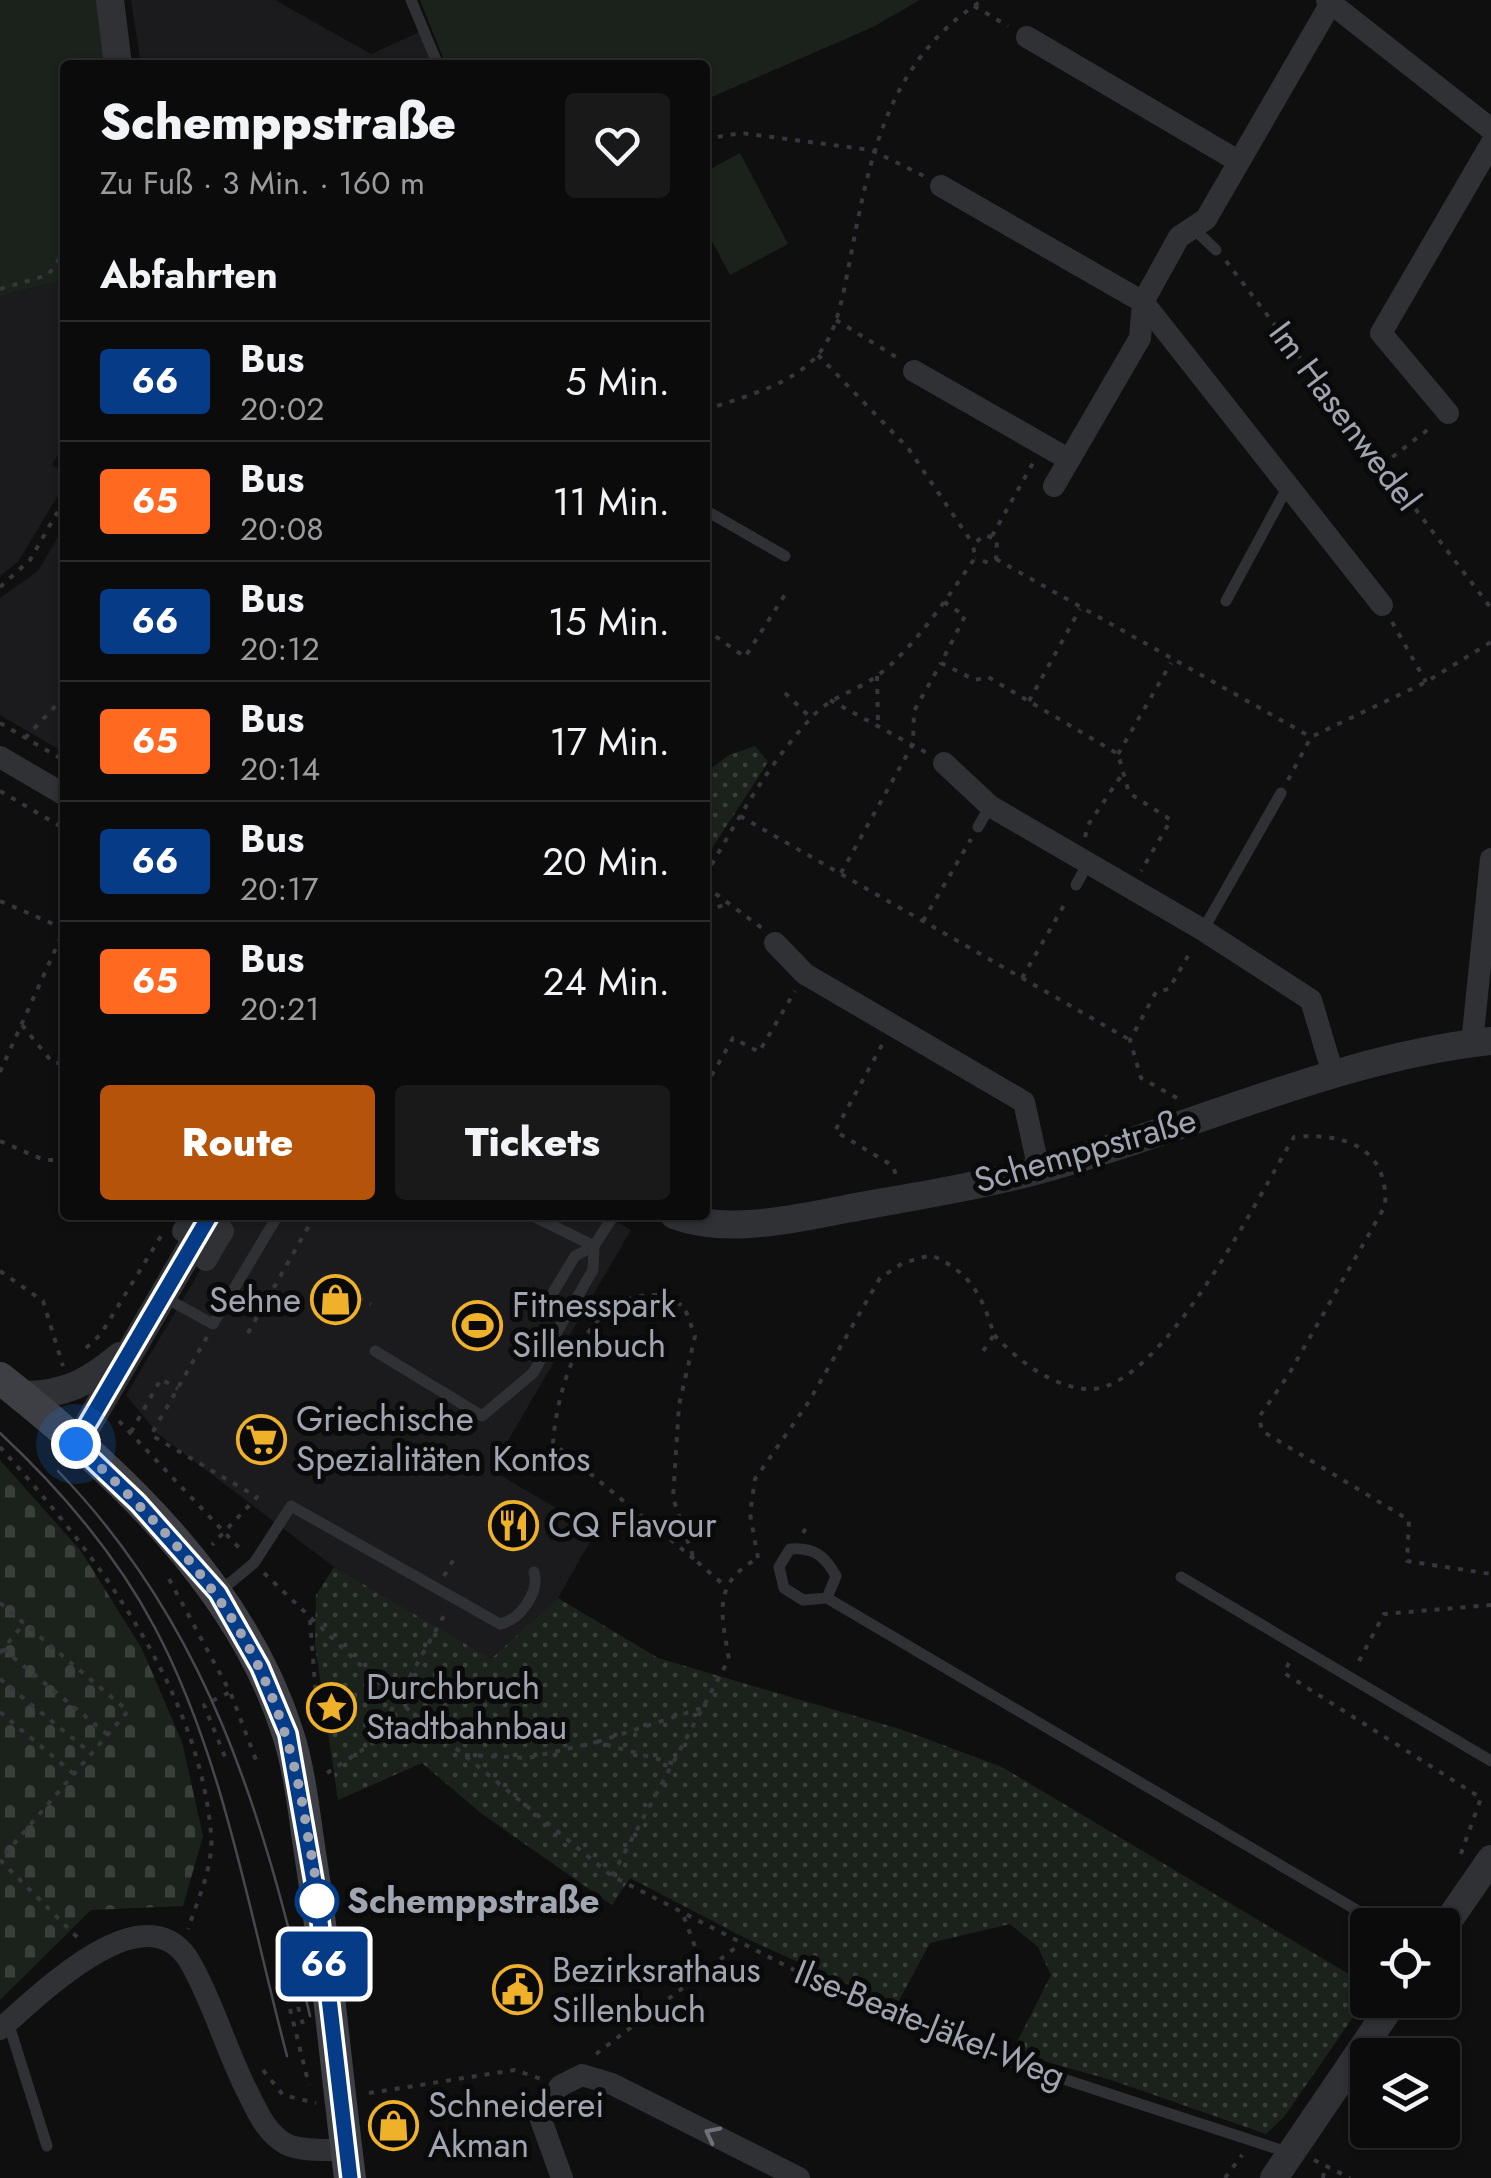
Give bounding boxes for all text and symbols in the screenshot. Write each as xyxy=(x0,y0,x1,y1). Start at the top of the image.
text: Schemppstraße xyxy=(100,88,456,157)
button: heart xyxy=(565,93,670,198)
text: Zu Fuß · 3 Min. · 160 m xyxy=(100,160,425,206)
text: Abfahrten xyxy=(100,247,278,302)
street label: Im Hasenwedel xyxy=(1257,311,1433,521)
text: Bus xyxy=(240,331,304,386)
text: 5 Min. xyxy=(565,354,670,409)
text: 66 xyxy=(132,356,178,406)
text: 20:02 xyxy=(240,386,324,432)
text: Bus xyxy=(240,451,304,506)
text: 11 Min. xyxy=(552,474,670,529)
text: 65 xyxy=(132,476,178,526)
text: 20:08 xyxy=(240,506,324,552)
text: Bus xyxy=(240,571,304,626)
text: 15 Min. xyxy=(548,594,670,649)
text: 66 xyxy=(132,596,178,646)
text: 20:12 xyxy=(240,626,320,672)
text: Bus xyxy=(240,691,304,746)
text: 17 Min. xyxy=(550,714,670,769)
text: 65 xyxy=(132,716,178,766)
text: 20:14 xyxy=(240,746,320,792)
text: Bus xyxy=(240,811,304,866)
text: 20 Min. xyxy=(542,834,670,889)
text: 66 xyxy=(132,836,178,886)
text: 20:17 xyxy=(240,866,318,912)
text: Bus xyxy=(240,931,304,986)
text: 24 Min. xyxy=(543,954,670,1009)
text: 65 xyxy=(132,956,178,1006)
text: 20:21 xyxy=(240,986,320,1032)
button: Route xyxy=(100,1085,375,1200)
button: Tickets xyxy=(395,1085,670,1200)
street label: Schemppstraße xyxy=(968,1094,1202,1206)
shop icon: Sehne xyxy=(310,1274,362,1326)
place label: Sehne xyxy=(209,1275,301,1325)
place label: Fitnesspark Sillenbuch xyxy=(512,1280,676,1370)
sports icon: Fitnesspark Sillenbuch xyxy=(451,1299,503,1351)
place label: Griechische Spezialitäten Kontos xyxy=(296,1394,590,1484)
supermarket icon: Griechische Spezialitäten Kontos xyxy=(235,1413,287,1465)
your location xyxy=(51,1419,101,1469)
restaurant icon: CQ Flavour xyxy=(487,1499,539,1551)
place label: CQ Flavour xyxy=(548,1500,717,1550)
place label: Durchbruch Stadtbahnbau xyxy=(366,1662,567,1752)
place icon: Durchbruch Stadtbahnbau xyxy=(305,1681,357,1733)
place label: Schemppstraße xyxy=(347,1876,600,1926)
marker: Schemppstraße xyxy=(296,1880,338,1922)
map controls xyxy=(1350,1908,1460,2148)
button: locate xyxy=(1350,1908,1460,2018)
line badge: 66 xyxy=(279,1932,369,1996)
text: 66 xyxy=(301,1939,347,1989)
place label: Bezirksrathaus Sillenbuch xyxy=(552,1945,761,2035)
street label: Ilse-Beate-Jäkel-Weg xyxy=(787,1947,1073,2101)
public building icon: Bezirksrathaus Sillenbuch xyxy=(491,1964,543,2016)
button: layers xyxy=(1350,2038,1460,2148)
place label: Schneiderei Akman xyxy=(428,2080,604,2170)
shop icon: Schneiderei Akman xyxy=(367,2099,419,2151)
one-way arrow xyxy=(705,2127,723,2146)

